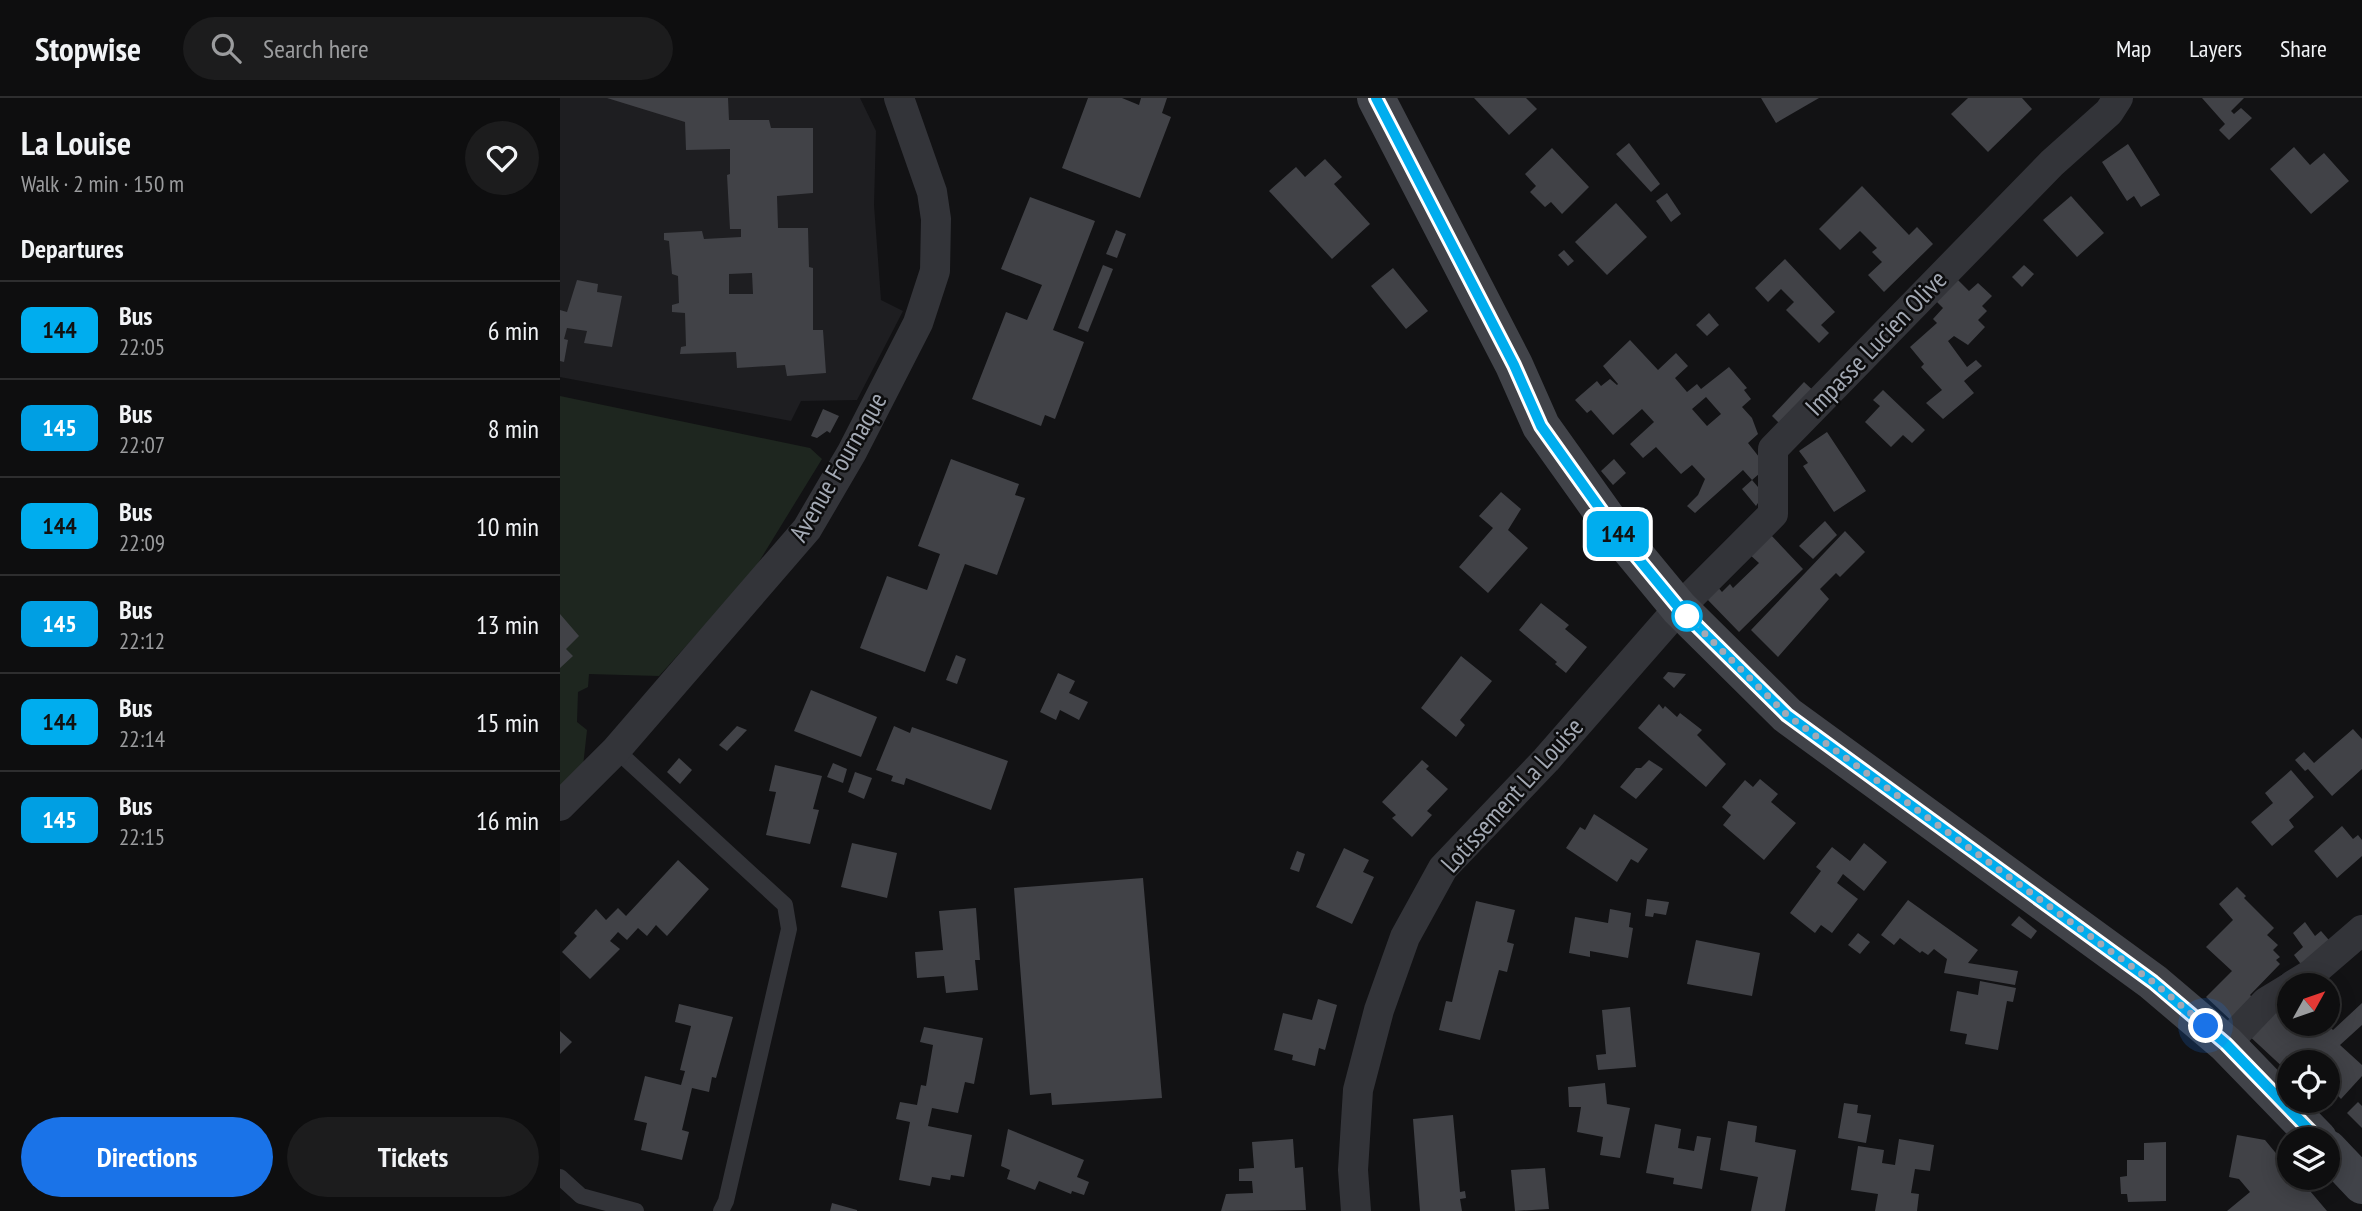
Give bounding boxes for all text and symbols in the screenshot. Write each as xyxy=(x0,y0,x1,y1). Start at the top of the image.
search box xyxy=(183,17,673,80)
text: Stopwise xyxy=(35,27,141,70)
icon: search xyxy=(207,29,245,67)
text: Search here xyxy=(263,32,369,65)
text: Map xyxy=(2116,33,2151,64)
text: Layers xyxy=(2189,33,2242,64)
text: Share xyxy=(2280,33,2327,64)
text: La Louise xyxy=(21,121,131,164)
button: heart xyxy=(465,121,539,195)
text: Walk · 2 min · 150 m xyxy=(21,169,184,198)
text: Departures xyxy=(21,232,124,265)
street label: Impasse Lucien Olive xyxy=(1798,263,1953,422)
text: Bus xyxy=(119,299,152,332)
text: 144 xyxy=(42,314,77,345)
text: 6 min xyxy=(488,314,539,347)
text: 22:05 xyxy=(119,332,165,361)
street label: Avenue Fournaque xyxy=(782,386,894,547)
text: Bus xyxy=(119,397,152,430)
text: 145 xyxy=(42,412,77,443)
text: 8 min xyxy=(488,412,539,445)
text: 22:07 xyxy=(119,430,165,459)
text: Bus xyxy=(119,495,152,528)
text: 144 xyxy=(42,510,77,541)
text: 10 min xyxy=(476,510,539,543)
line badge: 144 xyxy=(1578,511,1658,557)
text: 144 xyxy=(1601,518,1635,549)
text: 22:09 xyxy=(119,528,165,557)
text: Bus xyxy=(119,593,152,626)
unlabelled marker xyxy=(1672,601,1702,631)
text: 145 xyxy=(42,608,77,639)
text: 13 min xyxy=(476,608,539,641)
text: 22:12 xyxy=(119,626,165,655)
text: Bus xyxy=(119,691,152,724)
text: 144 xyxy=(42,706,77,737)
text: 15 min xyxy=(476,706,539,739)
street label: Lotissement La Louise xyxy=(1433,710,1590,879)
text: 22:14 xyxy=(119,724,165,753)
text: Bus xyxy=(119,789,152,822)
text: 145 xyxy=(42,804,77,835)
text: 16 min xyxy=(476,804,539,837)
text: 22:15 xyxy=(119,822,165,851)
north arrow xyxy=(2277,973,2340,1036)
map controls xyxy=(2277,973,2340,1190)
your location xyxy=(2188,1008,2223,1043)
button: locate xyxy=(2277,1050,2340,1113)
button: Directions xyxy=(21,1117,273,1197)
button: Tickets xyxy=(287,1117,539,1197)
button: layers xyxy=(2277,1127,2340,1190)

